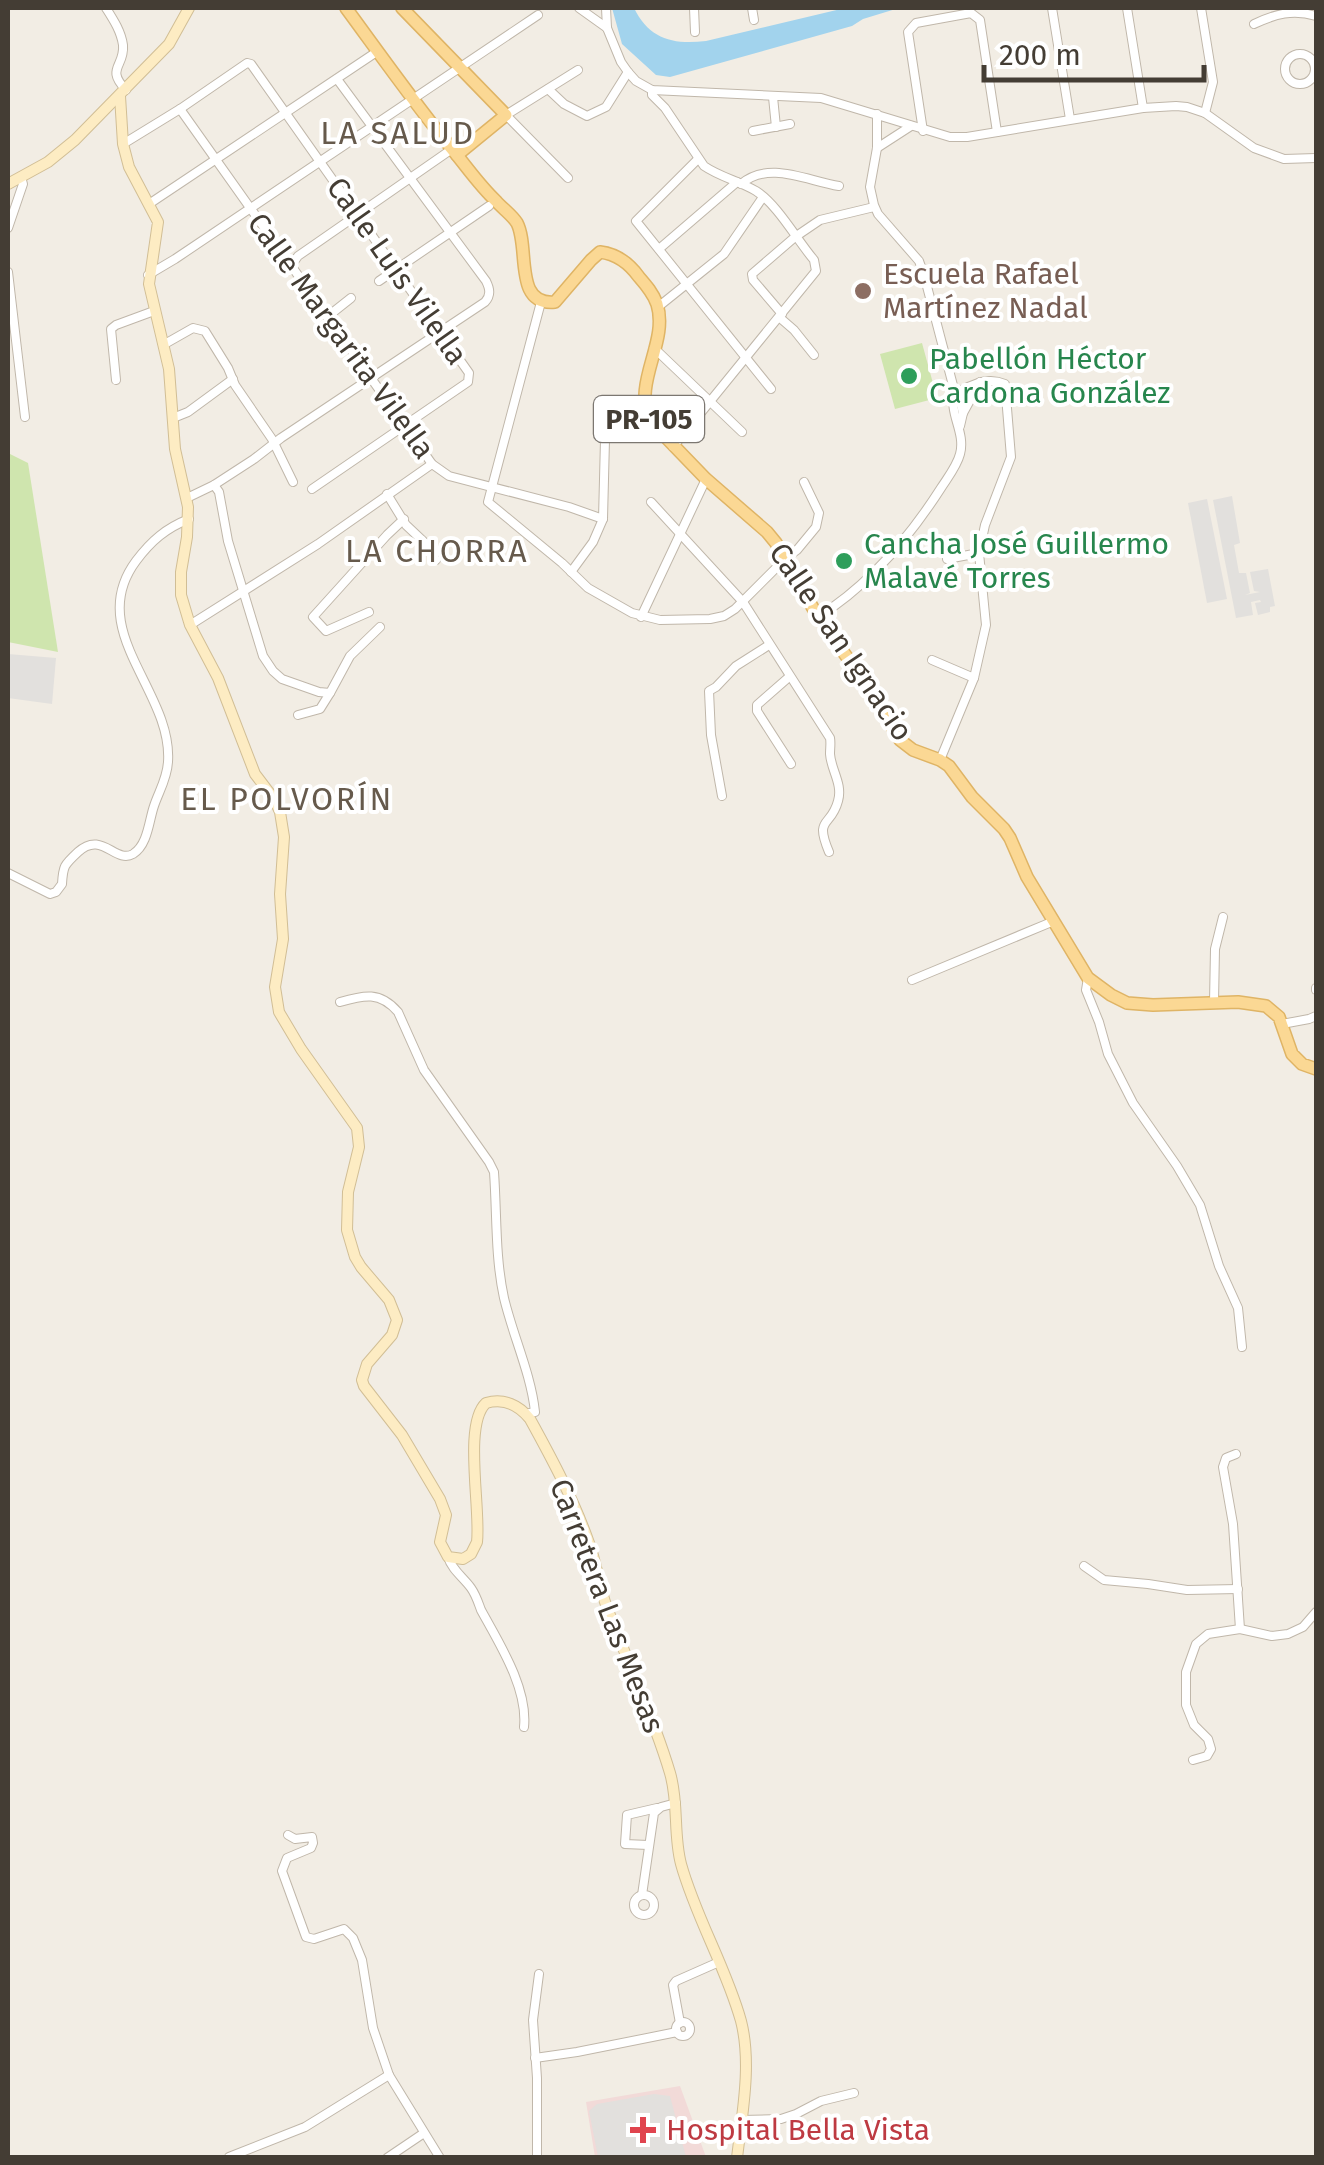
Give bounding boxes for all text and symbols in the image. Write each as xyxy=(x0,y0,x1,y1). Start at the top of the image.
scale bar xyxy=(984,20,1204,82)
text: 200 m xyxy=(999,37,1081,73)
district label: LA SALUD xyxy=(320,114,476,152)
street label: Calle Luis Vilella xyxy=(319,170,475,372)
street label: Calle Margarita Vilella xyxy=(240,206,442,466)
place label: Escuela Rafael Martínez Nadal xyxy=(883,256,1088,326)
marker: Escuela Rafael Martínez Nadal xyxy=(852,280,874,302)
place label: Pabellón Héctor Cardona González xyxy=(929,341,1170,411)
marker: Pabellón Héctor Cardona González xyxy=(898,365,920,387)
road number: PR-105 xyxy=(594,396,704,442)
place label: Cancha José Guillermo Malavé Torres xyxy=(864,526,1169,596)
district label: LA CHORRA xyxy=(345,532,529,570)
street label: Calle San Ignacio xyxy=(761,536,921,748)
marker: Cancha José Guillermo Malavé Torres xyxy=(833,550,855,572)
district label: EL POLVORÍN xyxy=(180,780,394,818)
street label: Carretera Las Mesas xyxy=(542,1474,672,1738)
place label: Hospital Bella Vista xyxy=(666,2112,930,2148)
marker: Hospital Bella Vista xyxy=(630,2117,656,2143)

